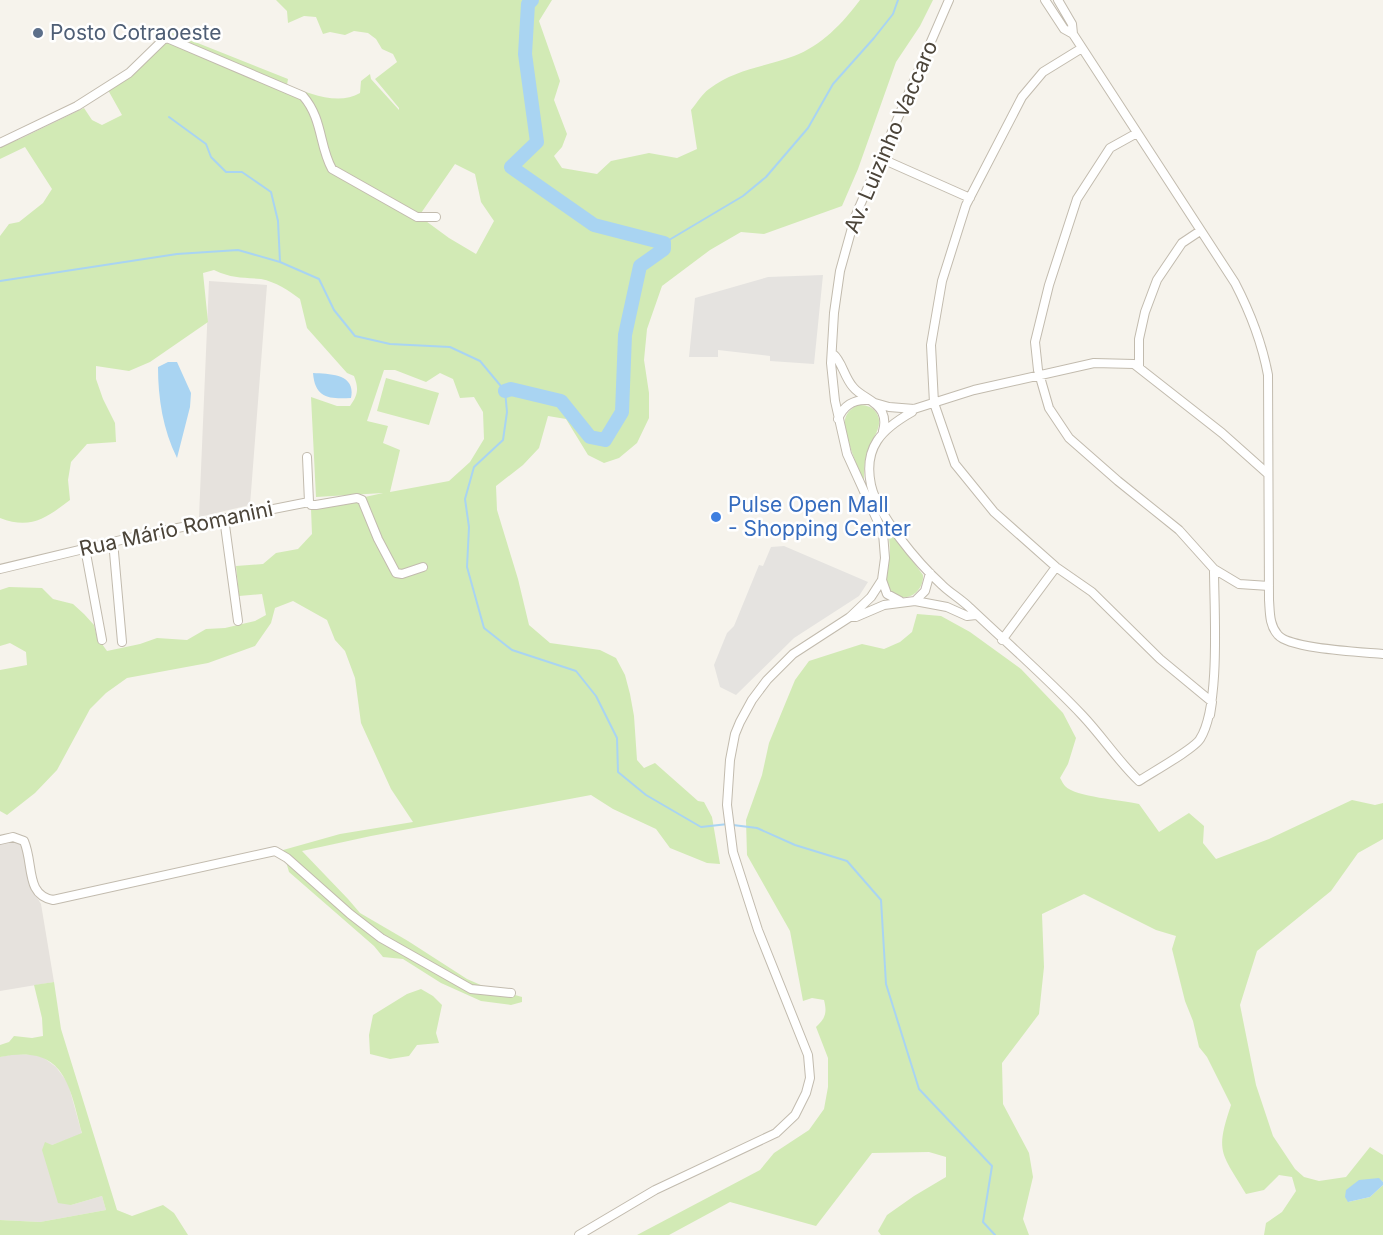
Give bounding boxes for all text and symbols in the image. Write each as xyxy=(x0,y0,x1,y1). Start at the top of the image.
place label: Posto Cotraoeste xyxy=(50,20,221,45)
marker: Posto Cotraoeste xyxy=(31,26,45,40)
street label: Av. Luizinho Vaccaro xyxy=(839,37,942,237)
place label: Pulse Open Mall - Shopping Center xyxy=(728,492,911,541)
street label: Rua Mário Romanini xyxy=(77,496,275,561)
marker: Pulse Open Mall - Shopping Center xyxy=(709,510,723,524)

